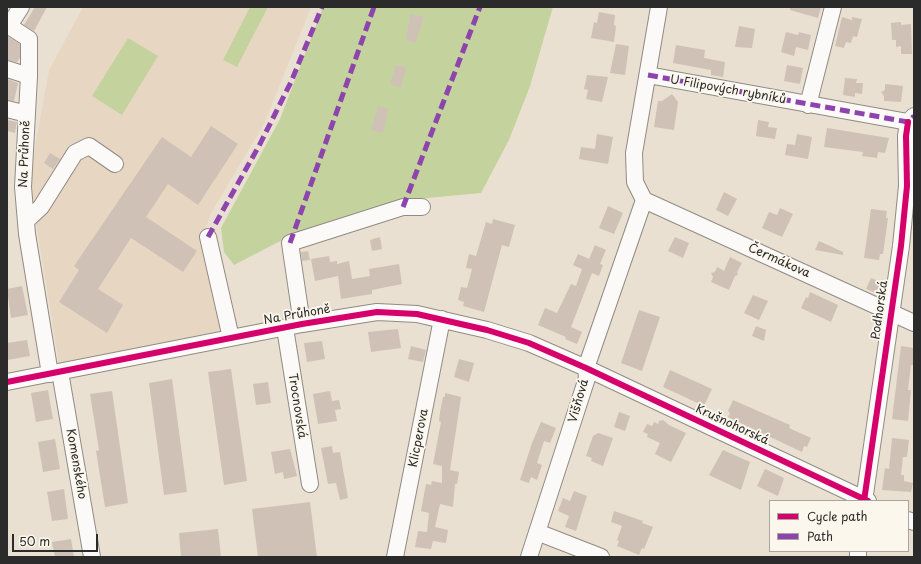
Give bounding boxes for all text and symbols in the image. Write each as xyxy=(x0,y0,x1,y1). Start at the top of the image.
street label: U Filipových rybníků xyxy=(669,73,787,107)
street label: Na Průhoně xyxy=(17,120,33,188)
street label: Čermákova xyxy=(746,241,812,281)
street label: Podhorská xyxy=(869,280,891,340)
street label: Na Průhoně xyxy=(262,302,332,328)
street label: Trocnovská xyxy=(285,372,309,440)
street label: Višňová xyxy=(566,378,592,424)
street label: Krušnohorská xyxy=(693,402,771,448)
street label: Klicperova xyxy=(406,407,432,469)
street label: Komenského xyxy=(63,428,89,500)
legend xyxy=(769,500,909,552)
text: Cycle path xyxy=(807,507,868,525)
scale bar xyxy=(14,526,100,552)
text: Path xyxy=(807,527,833,545)
text: 50 m xyxy=(19,532,50,550)

